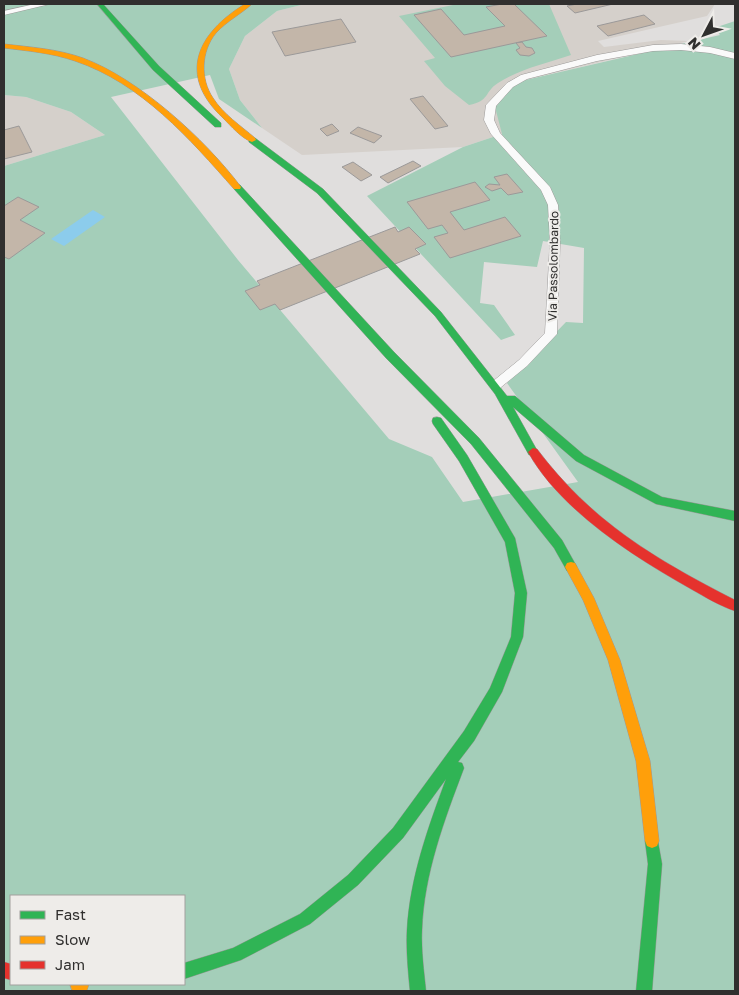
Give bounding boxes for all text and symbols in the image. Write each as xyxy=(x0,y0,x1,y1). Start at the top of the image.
north arrow xyxy=(679,10,729,60)
text: N xyxy=(684,34,704,53)
street label: Via Passolombardo xyxy=(545,211,561,321)
legend xyxy=(10,895,185,985)
text: Fast xyxy=(55,905,86,923)
text: Slow xyxy=(55,930,90,948)
text: Jam xyxy=(55,955,85,973)

